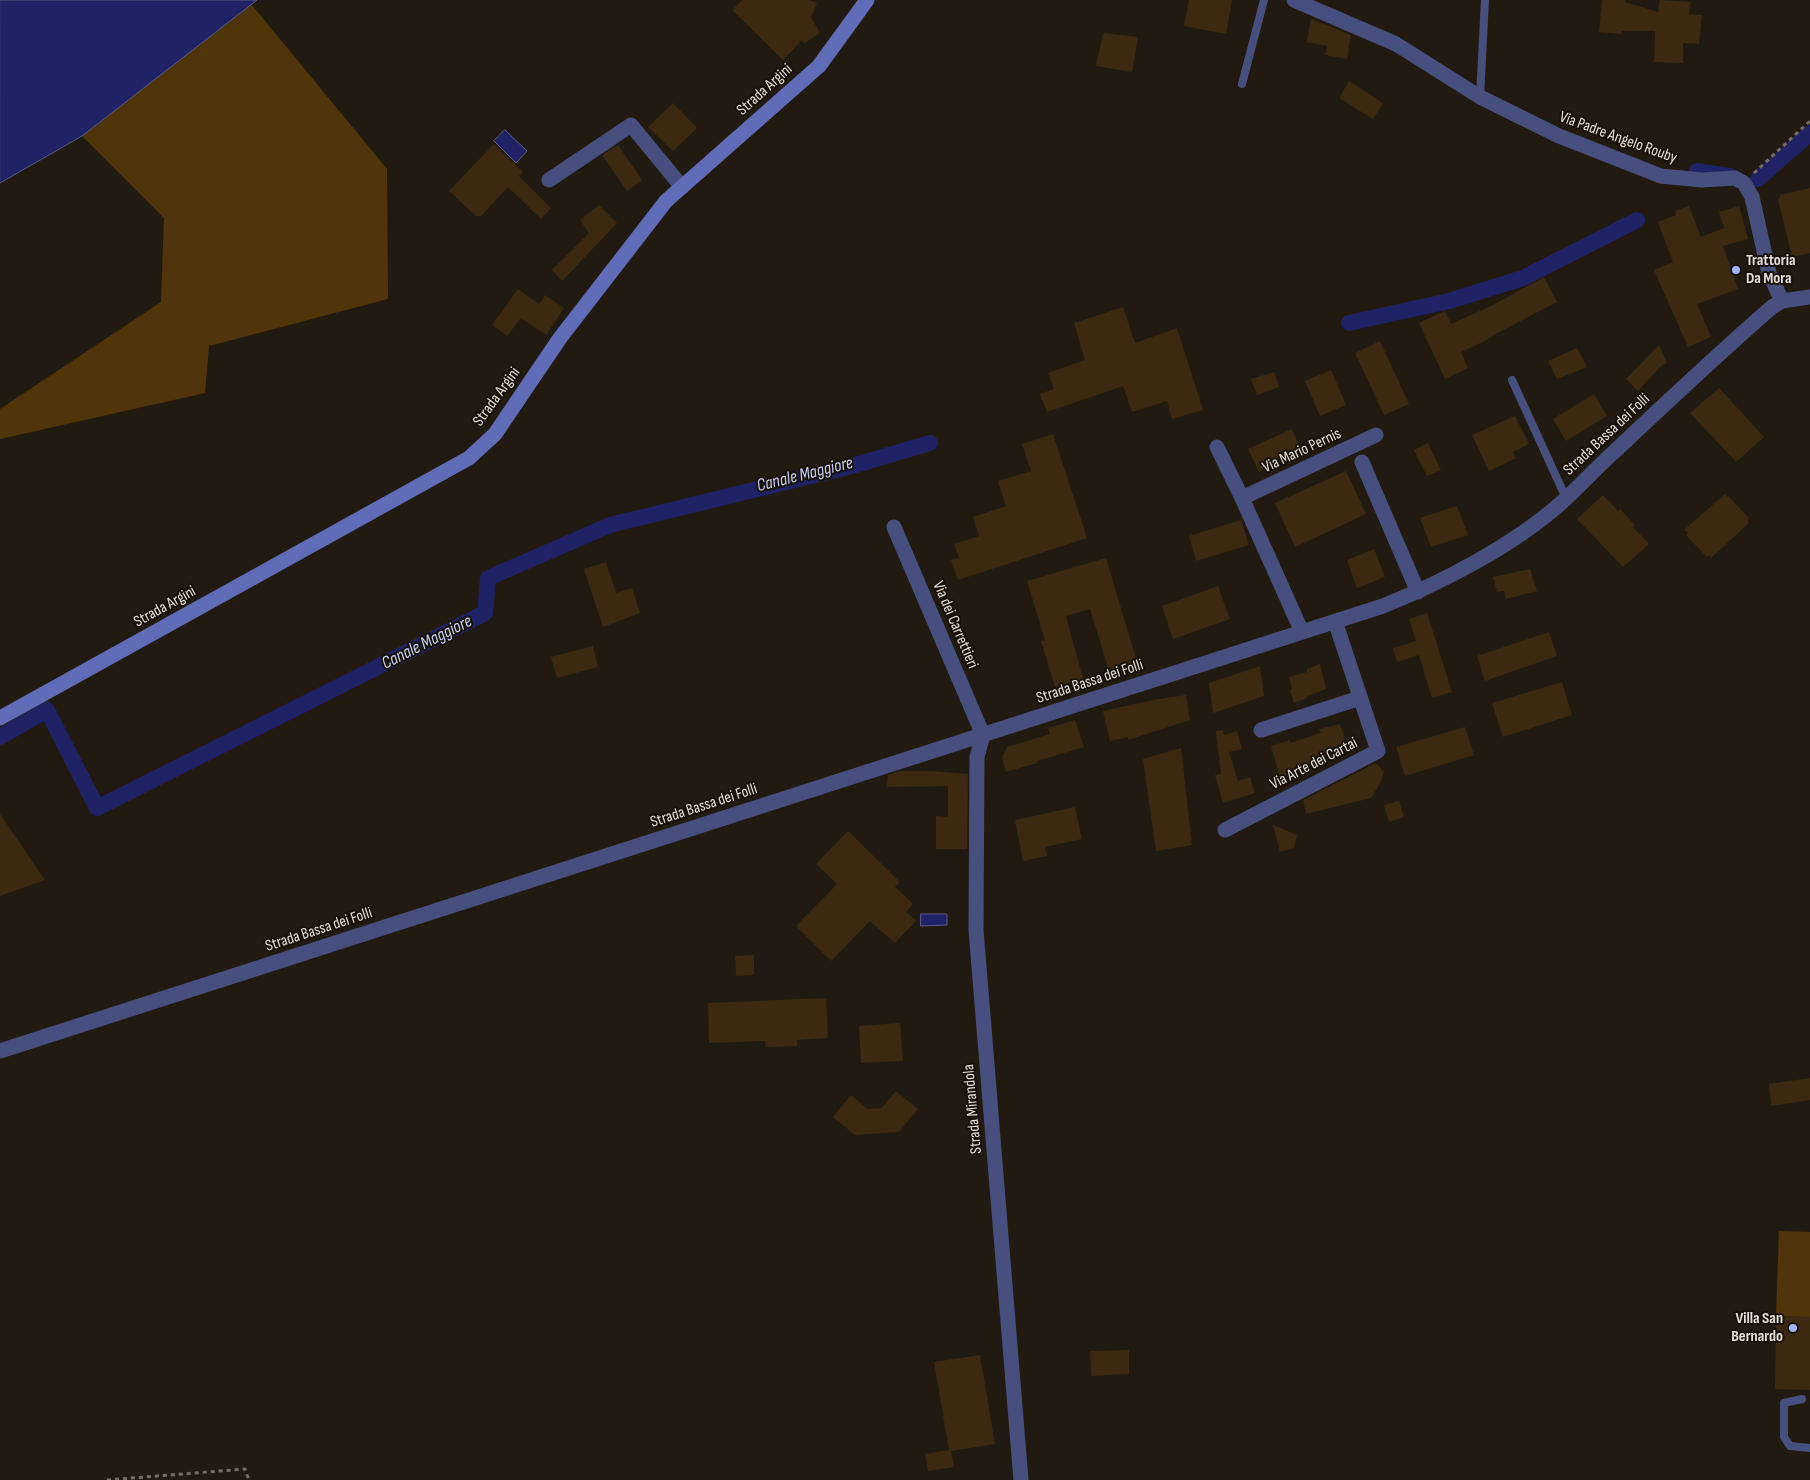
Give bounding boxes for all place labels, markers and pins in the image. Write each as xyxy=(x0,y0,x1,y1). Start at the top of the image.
place label: Trattoria Da Mora xyxy=(1746,251,1796,289)
marker: Trattoria Da Mora xyxy=(1730,264,1742,276)
place label: Villa San Bernardo xyxy=(1731,1309,1783,1347)
marker: Villa San Bernardo xyxy=(1787,1322,1799,1334)

